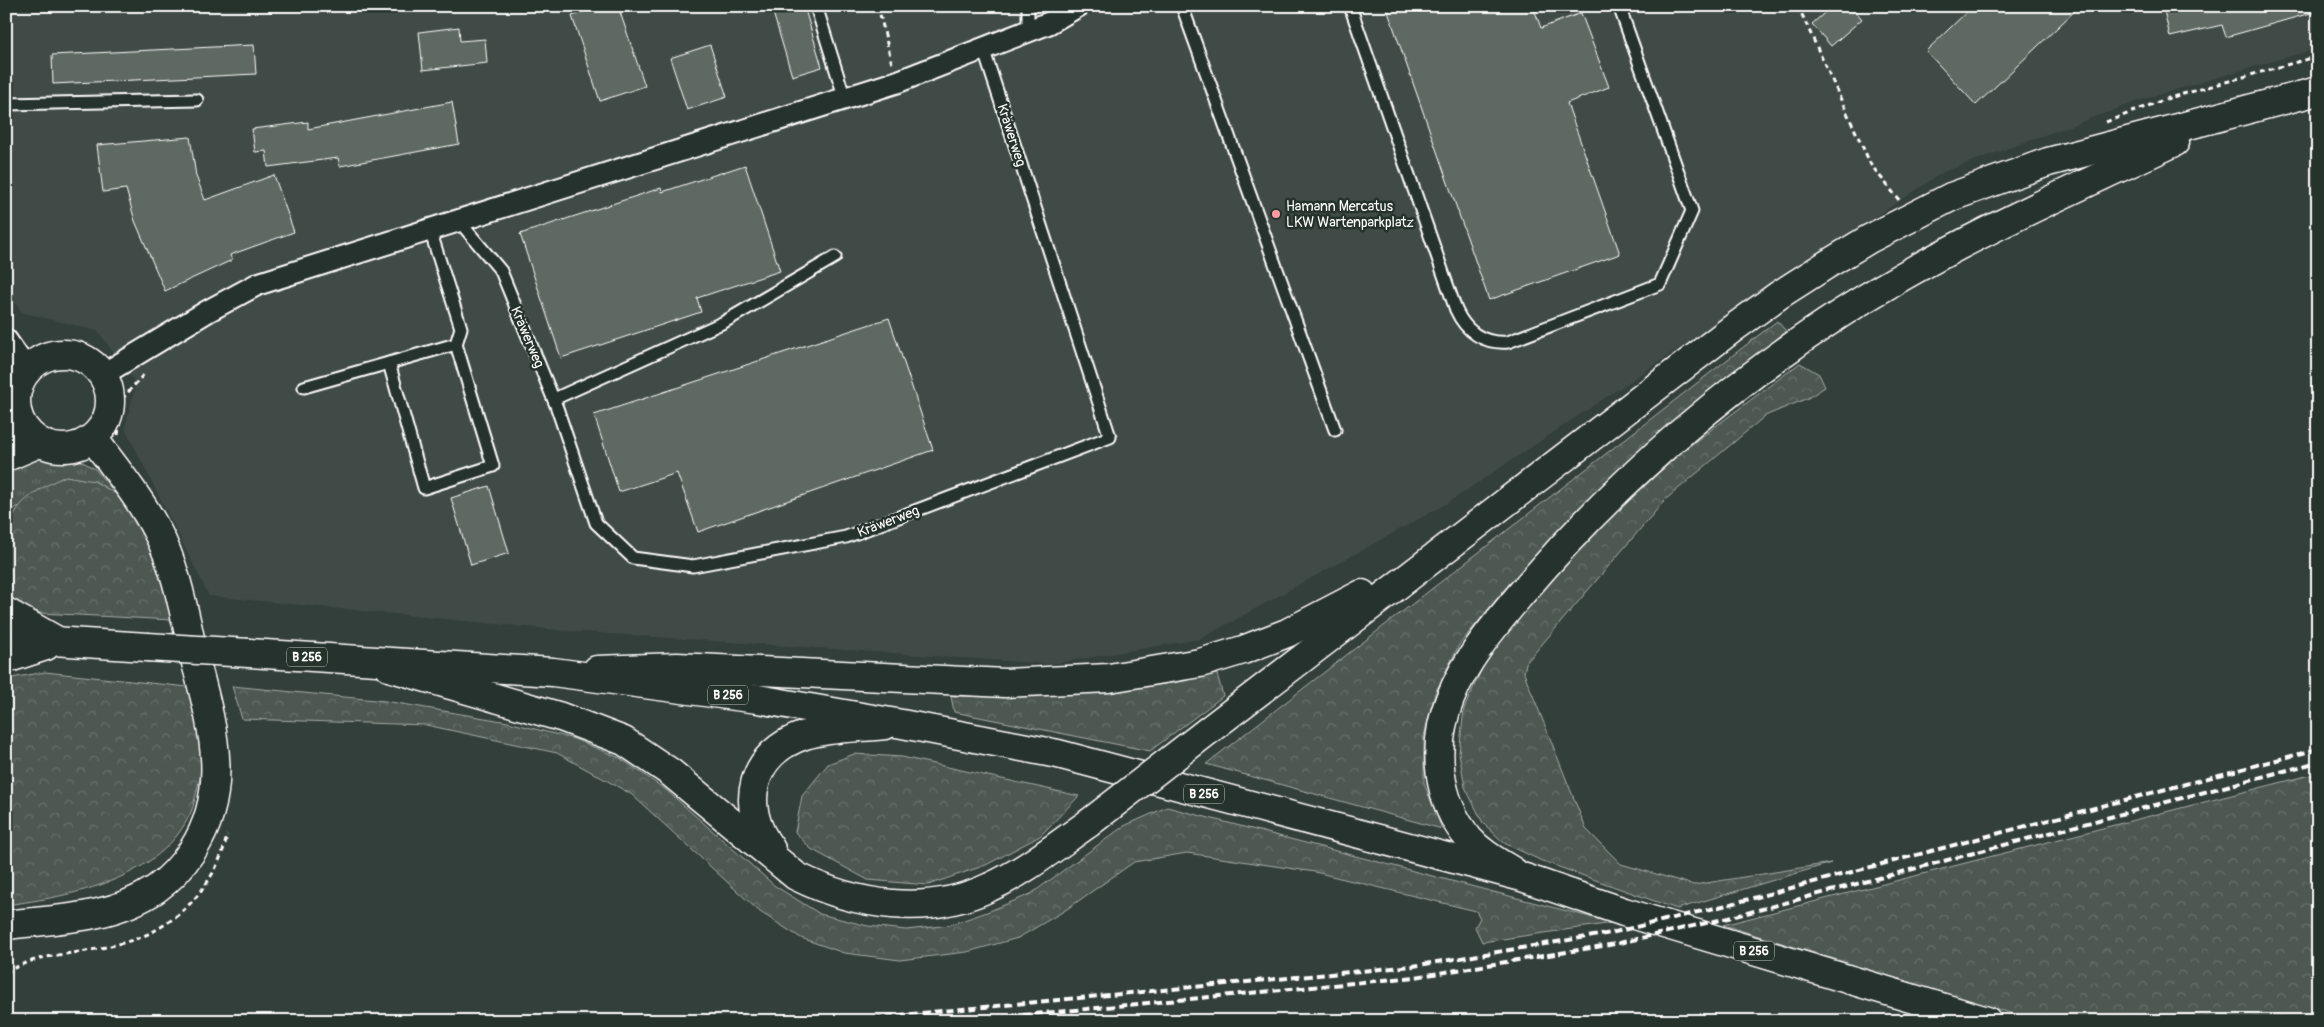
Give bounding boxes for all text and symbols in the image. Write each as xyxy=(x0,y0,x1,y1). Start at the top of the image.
street label: Kräwerweg xyxy=(993,102,1030,169)
place label: Hamann Mercatus LKW Wartenparkplatz xyxy=(1286,198,1414,231)
marker: Hamann Mercatus LKW Wartenparkplatz xyxy=(1270,208,1282,220)
street label: Kräwerweg xyxy=(507,304,548,370)
street label: Kräwerweg xyxy=(855,502,922,541)
road number: B 256 xyxy=(287,648,327,666)
road number: B 256 xyxy=(708,686,748,704)
road number: B 256 xyxy=(1184,784,1224,804)
road number: B 256 xyxy=(1734,941,1774,960)

